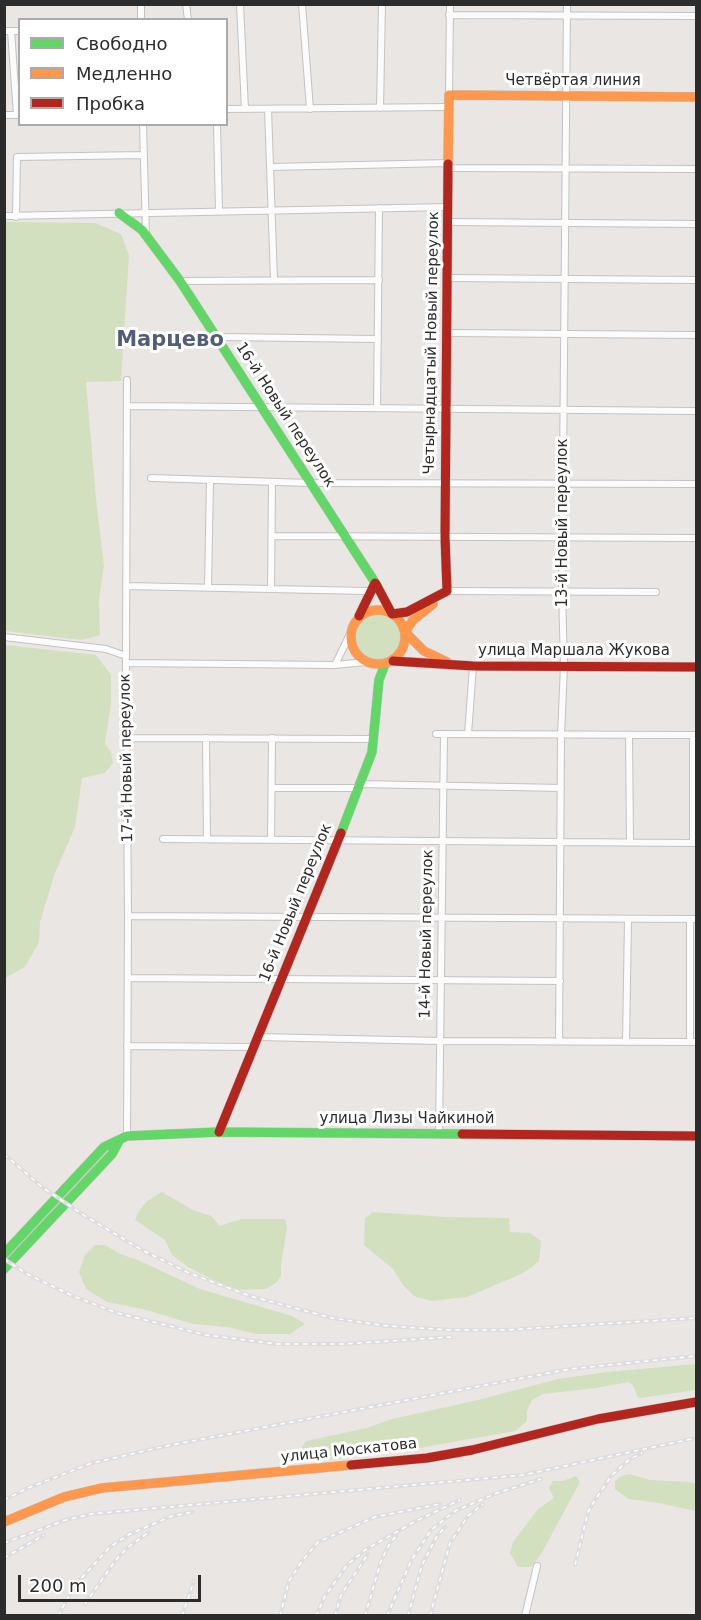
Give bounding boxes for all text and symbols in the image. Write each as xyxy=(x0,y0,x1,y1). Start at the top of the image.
legend xyxy=(18,18,228,126)
text: Свободно xyxy=(76,33,168,54)
text: Медленно xyxy=(76,63,172,84)
street label: Четвёртая линия xyxy=(505,72,641,90)
text: Пробка xyxy=(76,93,145,114)
street label: Четырнадцатый Новый переулок xyxy=(421,211,443,475)
district label: Марцево xyxy=(116,328,224,354)
street label: 16-й Новый переулок xyxy=(231,339,339,491)
street label: 13-й Новый переулок xyxy=(554,438,572,608)
street label: улица Маршала Жукова xyxy=(478,642,670,660)
street label: 17-й Новый переулок xyxy=(117,673,137,843)
street label: 16-й Новый переулок xyxy=(256,821,336,985)
street label: 14-й Новый переулок xyxy=(417,849,437,1019)
street label: улица Лизы Чайкиной xyxy=(320,1110,494,1128)
street label: улица Москатова xyxy=(280,1435,418,1467)
scale bar xyxy=(21,1563,204,1601)
text: 200 m xyxy=(29,1575,87,1596)

